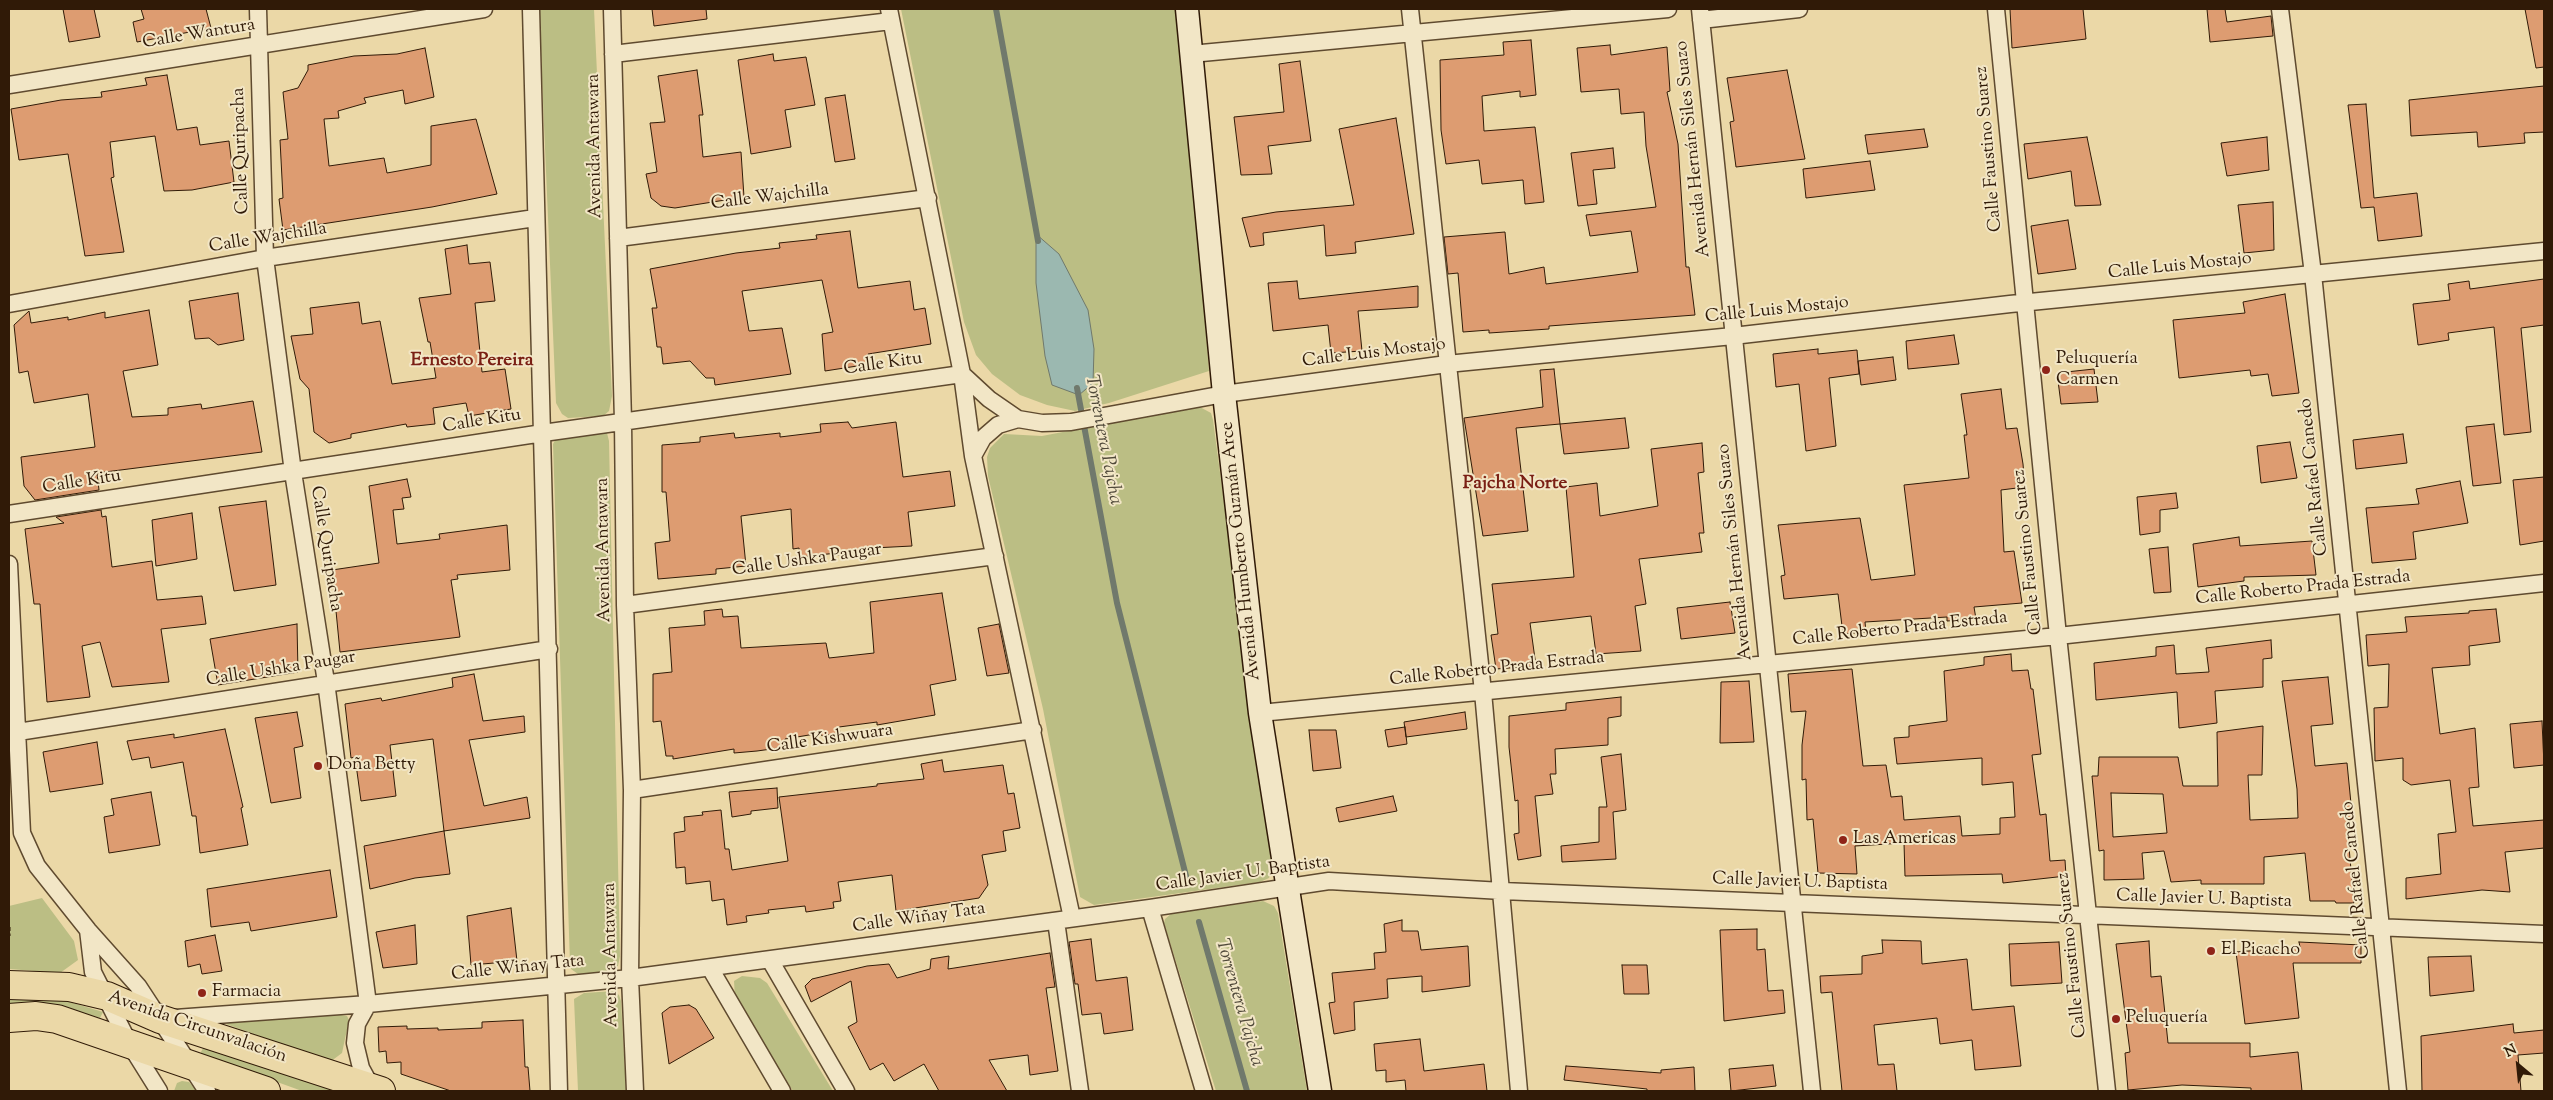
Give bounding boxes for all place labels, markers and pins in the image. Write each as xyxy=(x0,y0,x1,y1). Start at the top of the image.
place label: Peluquería Carmen xyxy=(2056,349,2138,392)
marker: Peluquería Carmen xyxy=(2040,364,2052,376)
place label: Doña Betty xyxy=(328,755,416,777)
marker: Doña Betty xyxy=(312,760,324,772)
place label: Las Americas xyxy=(1853,829,1956,851)
marker: Las Americas xyxy=(1837,834,1849,846)
place label: El Picacho xyxy=(2221,940,2300,962)
marker: El Picacho xyxy=(2205,945,2217,957)
place label: Farmacia xyxy=(212,982,281,1004)
marker: Farmacia xyxy=(196,987,208,999)
place label: Peluquería xyxy=(2126,1008,2208,1030)
marker: Peluquería xyxy=(2110,1013,2122,1025)

